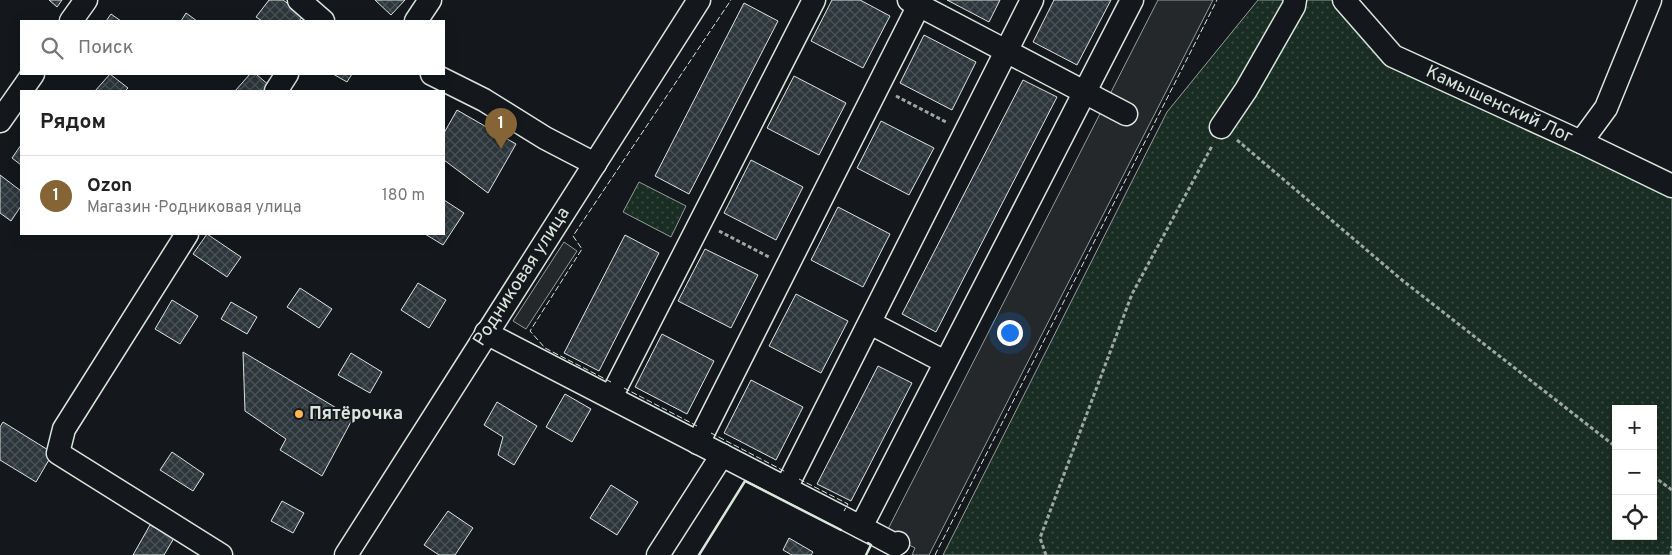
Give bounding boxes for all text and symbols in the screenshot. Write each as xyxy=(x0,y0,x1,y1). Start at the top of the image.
search box xyxy=(20,20,445,75)
icon: search xyxy=(38,34,66,62)
text: Поиск xyxy=(78,36,134,60)
street label: Камышенский Лог xyxy=(1422,61,1577,149)
pin: 1 xyxy=(485,108,517,149)
text: Рядом xyxy=(40,109,106,136)
text: Ozon xyxy=(87,174,132,198)
text: 1 xyxy=(53,186,59,206)
text: 180 m xyxy=(382,186,425,206)
text: Магазин · Родниковая улица xyxy=(87,198,302,218)
street label: Родниковая улица xyxy=(468,203,576,351)
your location xyxy=(997,320,1023,346)
place label: Пятёрочка xyxy=(309,403,403,426)
map controls xyxy=(1612,405,1657,540)
button: + xyxy=(1612,405,1657,450)
marker: Пятёрочка xyxy=(293,408,305,420)
button: − xyxy=(1612,450,1657,495)
button: locate xyxy=(1612,495,1657,540)

